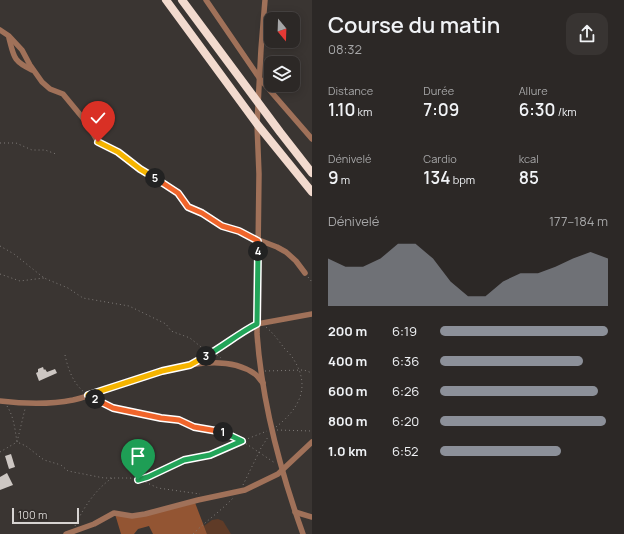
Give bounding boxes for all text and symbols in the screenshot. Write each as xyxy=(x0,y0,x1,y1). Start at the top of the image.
text: Course du matin xyxy=(328,10,500,40)
north arrow xyxy=(264,12,300,48)
map controls xyxy=(264,12,300,92)
button: share xyxy=(566,13,608,55)
text: 08:32 xyxy=(328,40,362,58)
button: layers xyxy=(264,56,300,92)
text: Distance xyxy=(328,83,373,98)
text: Durée xyxy=(423,83,454,98)
text: Allure xyxy=(519,83,548,98)
text: 1.10 xyxy=(328,98,355,121)
text: 7:09 xyxy=(423,98,459,121)
text: 6:30 xyxy=(519,98,555,121)
pin xyxy=(81,101,115,142)
text: km xyxy=(355,104,372,119)
text: /km xyxy=(555,104,577,119)
icon: check xyxy=(87,107,109,129)
text: Dénivelé xyxy=(328,151,372,166)
text: Cardio xyxy=(423,151,457,166)
text: kcal xyxy=(519,151,539,166)
text: 9 xyxy=(328,166,339,189)
text: 134 xyxy=(423,166,450,189)
text: 85 xyxy=(519,166,539,189)
pin: 5 xyxy=(145,168,165,188)
text: 5 xyxy=(152,170,158,185)
text: m xyxy=(339,172,350,187)
text: bpm xyxy=(450,172,475,187)
text: Dénivelé xyxy=(328,212,379,230)
text: 177–184 m xyxy=(549,212,608,230)
pin: 4 xyxy=(248,241,268,261)
text: 4 xyxy=(255,243,261,258)
text: 200 m xyxy=(328,322,367,340)
text: 6:19 xyxy=(392,322,417,340)
pin: 3 xyxy=(196,346,216,366)
text: 3 xyxy=(203,348,209,363)
text: 400 m xyxy=(328,352,367,370)
text: 6:36 xyxy=(392,352,419,370)
text: 600 m xyxy=(328,382,367,400)
text: 6:26 xyxy=(392,382,419,400)
pin: 2 xyxy=(85,389,105,409)
text: 2 xyxy=(92,391,98,406)
text: 800 m xyxy=(328,412,367,430)
text: 6:20 xyxy=(392,412,419,430)
pin: 1 xyxy=(213,422,233,442)
text: 1 xyxy=(221,424,225,439)
pin xyxy=(121,439,155,480)
text: 1.0 km xyxy=(328,442,367,460)
text: 6:52 xyxy=(392,442,419,460)
icon: arrive xyxy=(127,445,149,467)
scale bar xyxy=(12,506,79,525)
text: 100 m xyxy=(18,507,47,522)

